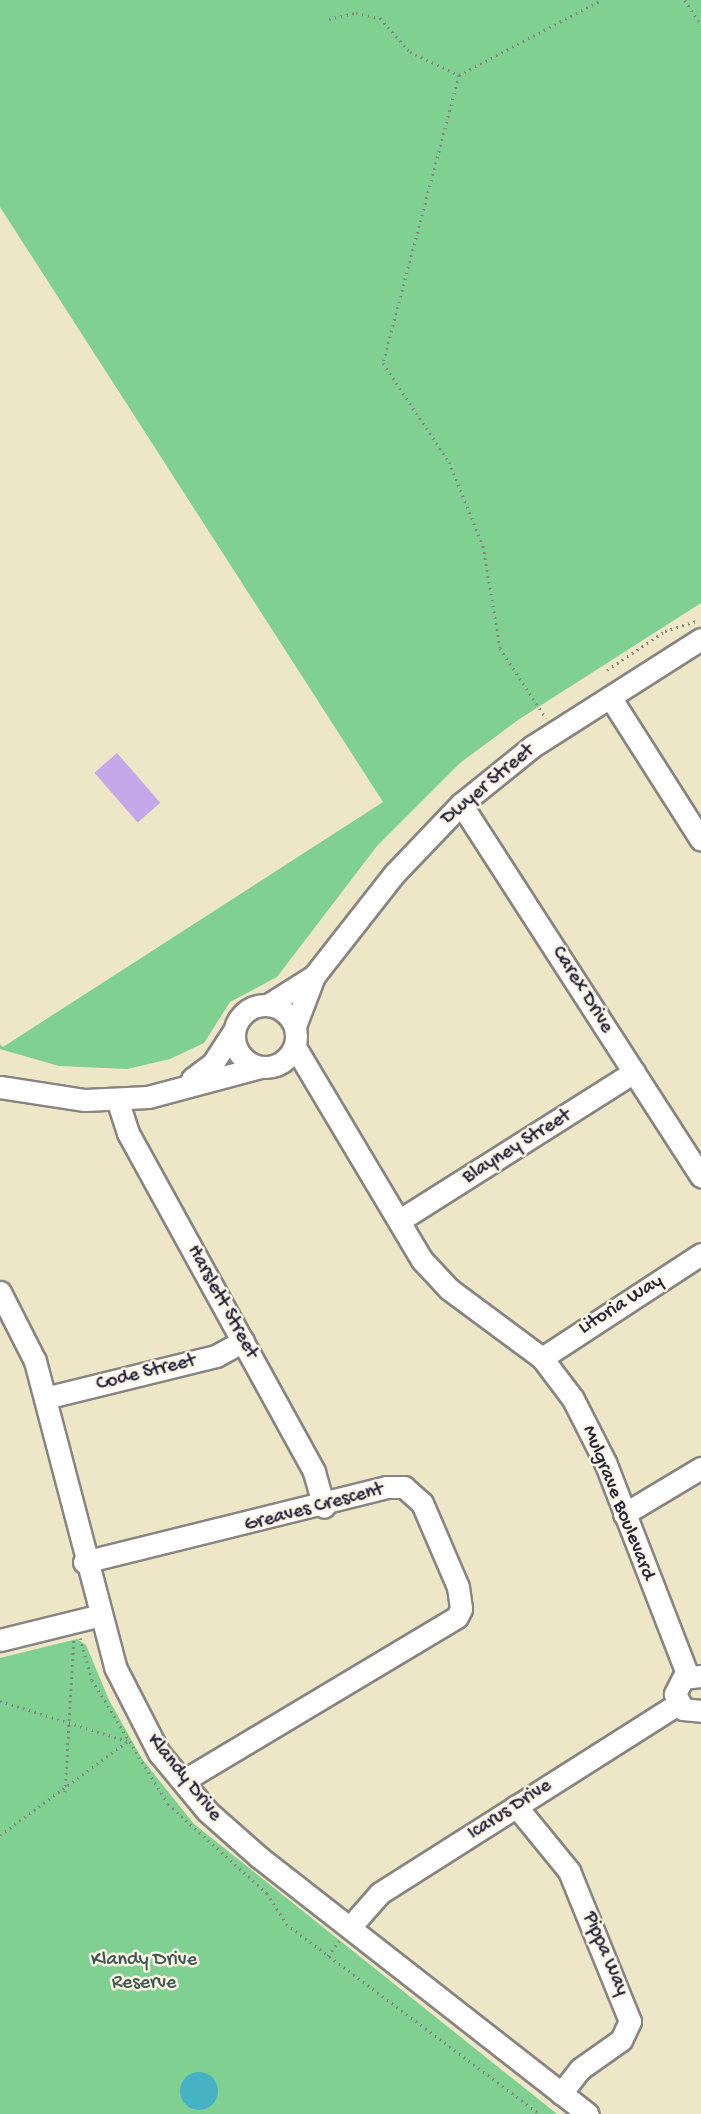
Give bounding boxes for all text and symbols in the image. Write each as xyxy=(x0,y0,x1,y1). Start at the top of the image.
street label: Dwyer Street xyxy=(437,739,539,831)
street label: Carex Drive xyxy=(546,942,618,1038)
street label: Blayney Street xyxy=(458,1104,576,1190)
street label: Harslett Street xyxy=(181,1241,263,1363)
street label: Litoria Way xyxy=(574,1270,668,1340)
street label: Code Street xyxy=(94,1349,198,1397)
street label: Mulgrave Boulevard xyxy=(576,1422,660,1584)
street label: Greaves Crescent xyxy=(242,1478,386,1538)
street label: Klandy Drive xyxy=(141,1729,227,1827)
street label: Icarus Drive xyxy=(464,1774,556,1846)
street label: Pippa Way xyxy=(577,1908,633,2000)
park label: Klandy Drive Reserve xyxy=(91,1948,197,1995)

